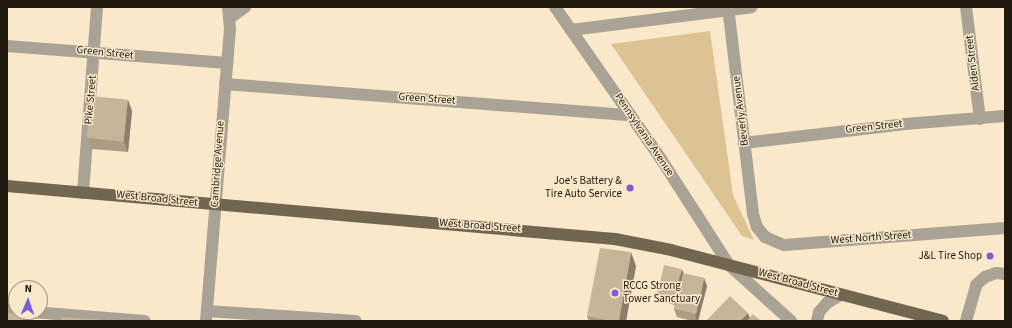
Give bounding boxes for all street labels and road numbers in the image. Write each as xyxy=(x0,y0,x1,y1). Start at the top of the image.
street label: Alden Street xyxy=(963,34,983,92)
street label: Green Street xyxy=(76,43,134,63)
street label: Pike Street xyxy=(82,75,100,125)
street label: Beverly Avenue xyxy=(730,75,752,147)
street label: Green Street xyxy=(398,90,456,108)
street label: Pennsylvania Avenue xyxy=(611,91,677,179)
street label: Green Street xyxy=(845,117,903,137)
street label: Cambridge Avenue xyxy=(208,120,228,208)
street label: West Broad Street xyxy=(116,188,198,210)
street label: West Broad Street xyxy=(439,217,521,235)
street label: West North Street xyxy=(830,229,912,247)
street label: West Broad Street xyxy=(757,266,839,300)

